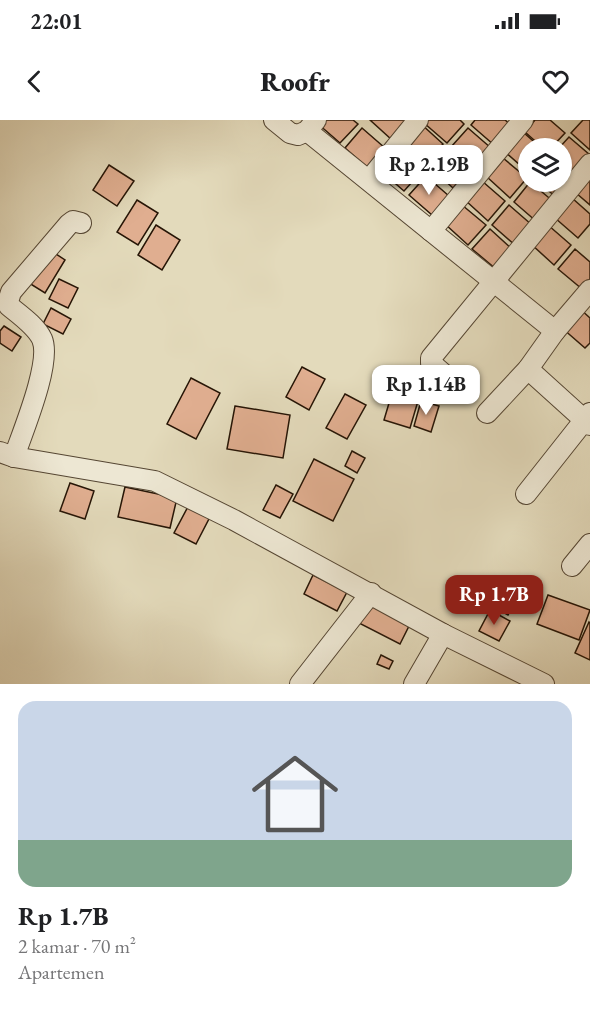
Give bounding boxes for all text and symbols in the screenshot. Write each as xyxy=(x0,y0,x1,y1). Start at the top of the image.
text: 22:01 xyxy=(30,7,83,36)
text: Roofr xyxy=(260,64,330,99)
icon: back xyxy=(18,65,51,98)
icon: heart xyxy=(539,65,572,98)
map controls xyxy=(518,138,572,192)
button: layers xyxy=(518,138,572,192)
pin: Rp 2.19B xyxy=(367,145,491,196)
text: Rp 2.19B xyxy=(389,151,469,177)
pin: Rp 1.14B xyxy=(364,365,488,416)
text: Rp 1.14B xyxy=(386,371,466,397)
pin: Rp 1.7B xyxy=(439,575,549,626)
text: Rp 1.7B xyxy=(459,581,529,607)
icon: home xyxy=(241,740,349,848)
text: Rp 1.7B xyxy=(18,899,108,933)
text: 2 kamar · 70 m² xyxy=(18,933,136,959)
text: Apartemen xyxy=(18,959,104,985)

